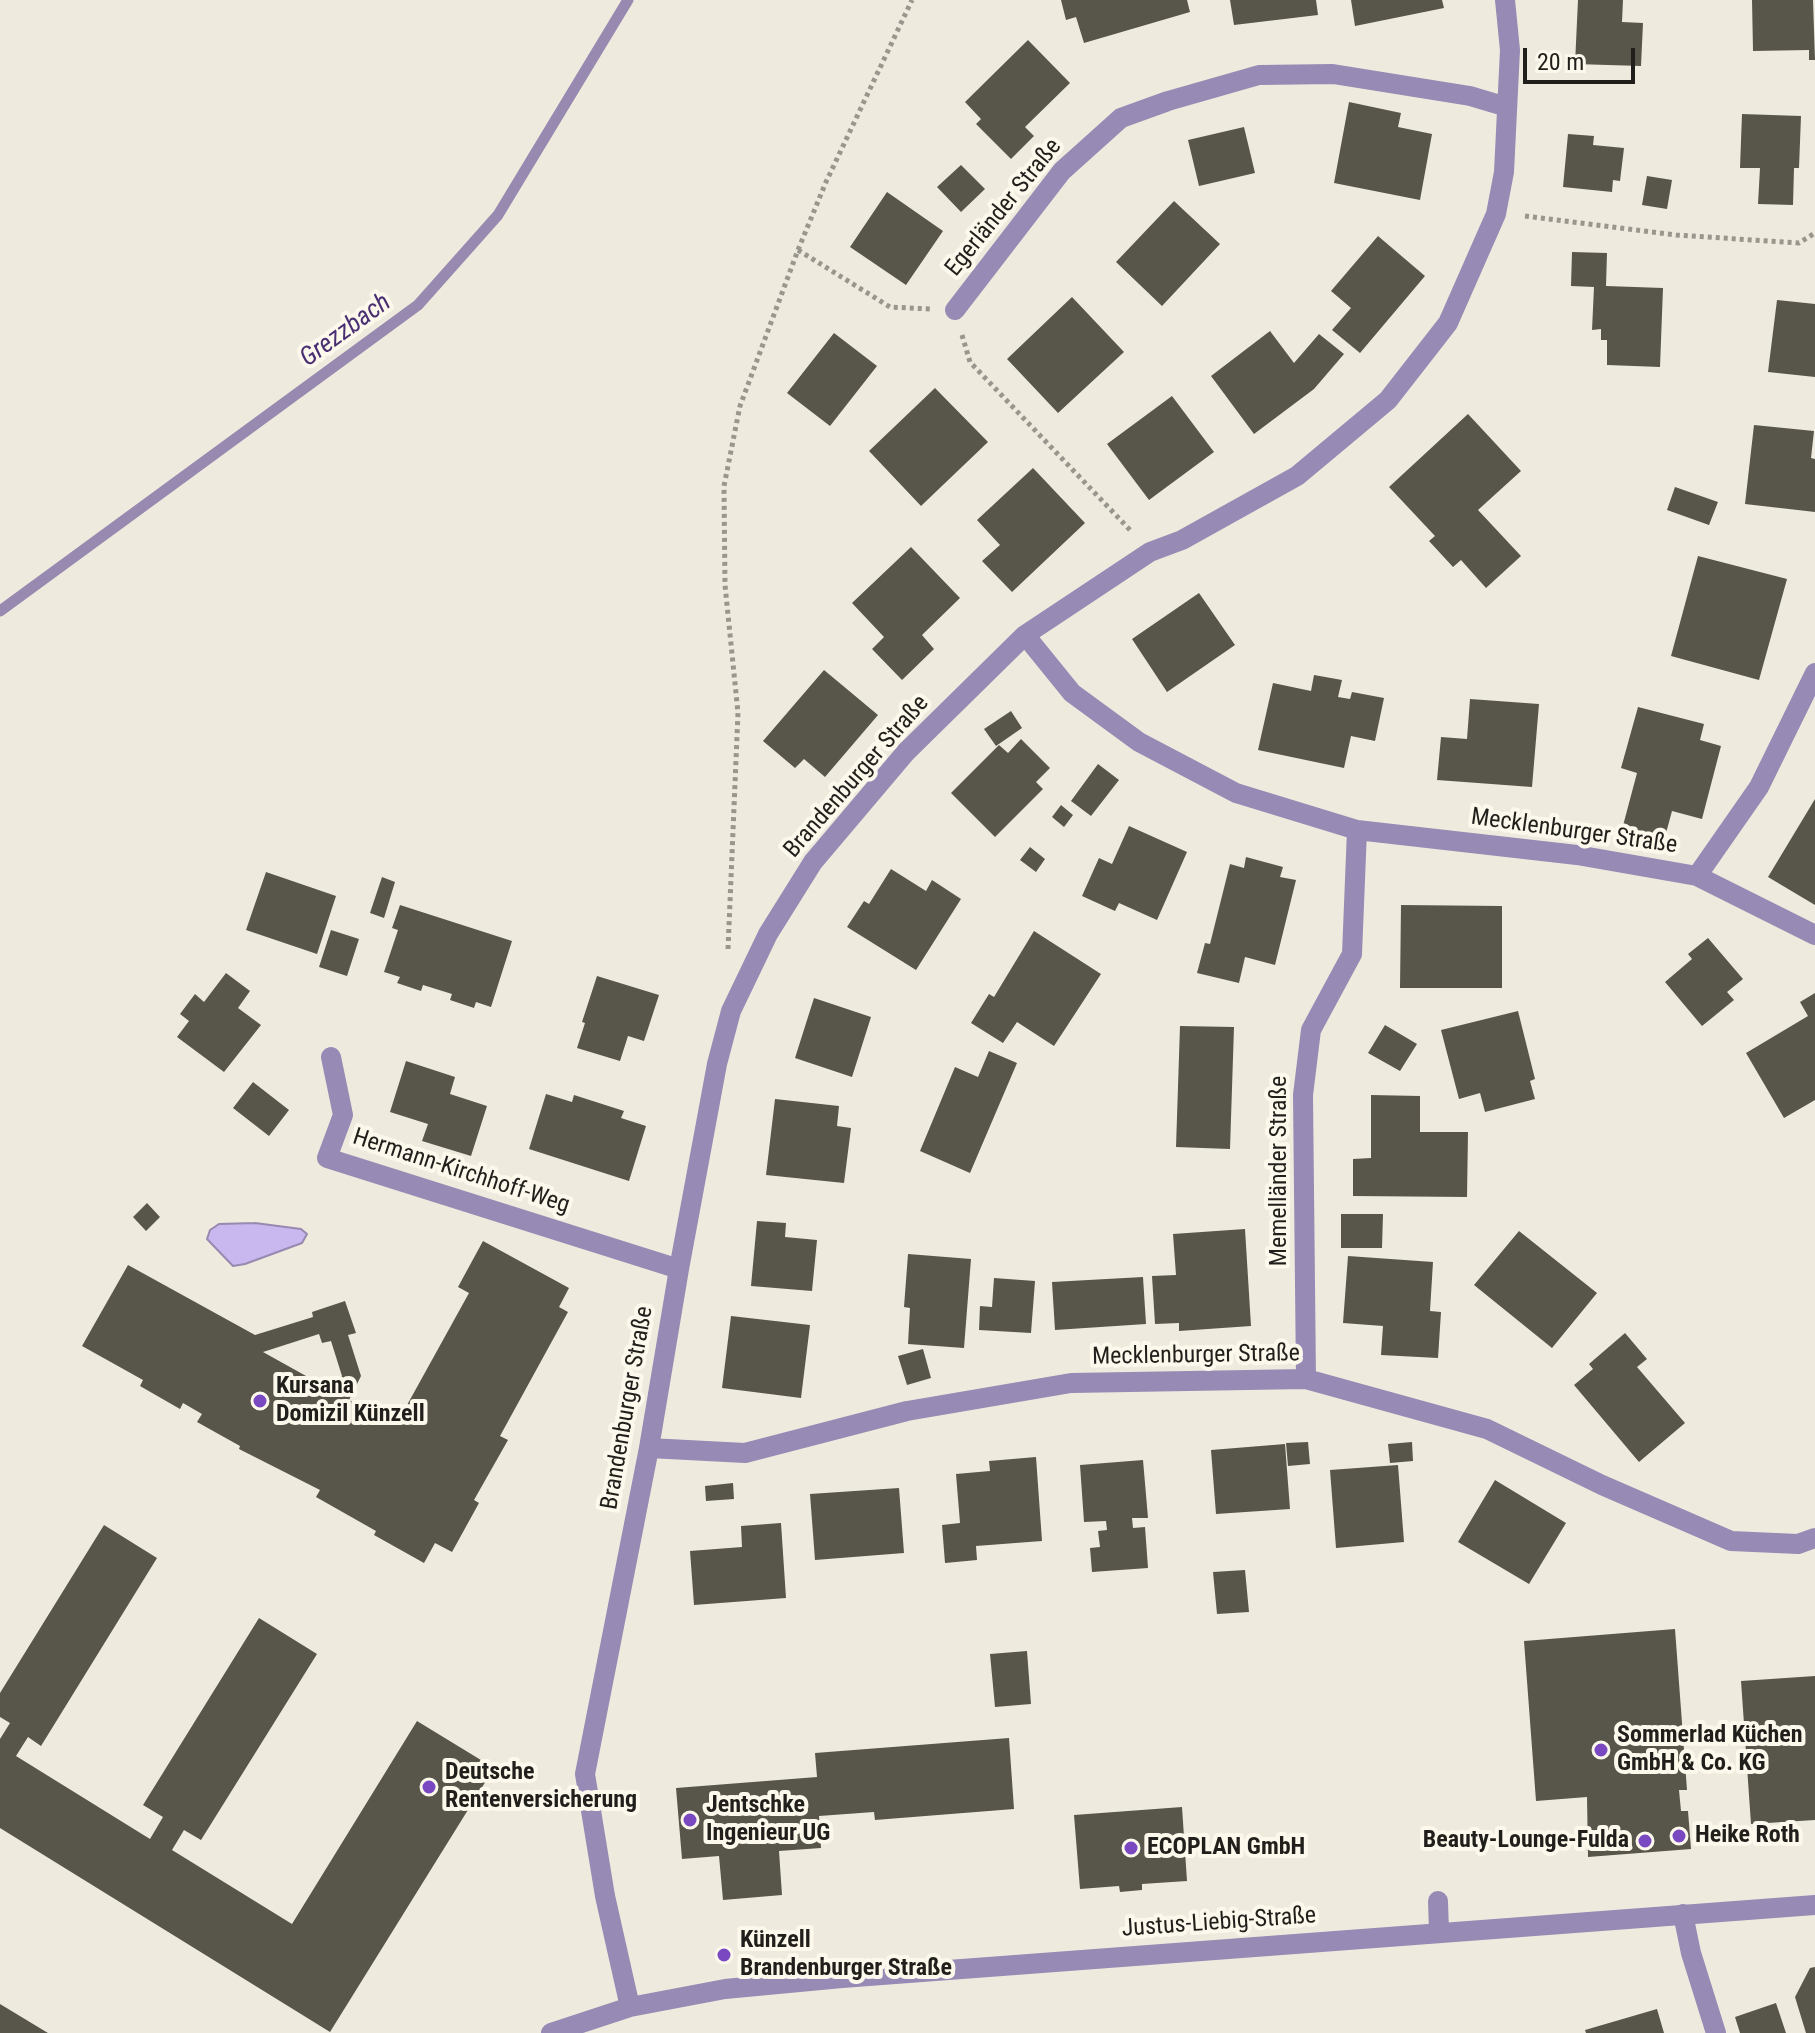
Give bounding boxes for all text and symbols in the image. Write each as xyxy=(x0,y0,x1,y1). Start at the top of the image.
scale bar xyxy=(1527,32,1639,82)
text: 20 m xyxy=(1537,48,1584,76)
street label: Egerländer Straße xyxy=(940,134,1068,282)
water label: Grezzbach xyxy=(294,288,398,374)
street label: Brandenburger Straße xyxy=(779,690,935,864)
street label: Mecklenburger Straße xyxy=(1469,803,1679,861)
street label: Memelländer Straße xyxy=(1266,1076,1294,1266)
street label: Hermann-Kirchhoff-Weg xyxy=(349,1123,573,1221)
street label: Brandenburger Straße xyxy=(596,1304,660,1512)
street label: Mecklenburger Straße xyxy=(1092,1340,1300,1372)
place label: Kursana Domizil Künzell xyxy=(276,1373,425,1429)
marker: Kursana Domizil Künzell xyxy=(251,1392,269,1410)
place label: Sommerlad Küchen GmbH & Co. KG xyxy=(1617,1722,1803,1778)
marker: Sommerlad Küchen GmbH & Co. KG xyxy=(1592,1741,1610,1759)
place label: Deutsche Rentenversicherung xyxy=(445,1759,637,1815)
marker: Deutsche Rentenversicherung xyxy=(420,1778,438,1796)
place label: Jentschke Ingenieur UG xyxy=(706,1792,830,1848)
marker: Jentschke Ingenieur UG xyxy=(681,1811,699,1829)
place label: Heike Roth xyxy=(1695,1822,1800,1850)
place label: Beauty-Lounge-Fulda xyxy=(1423,1827,1629,1855)
marker: Heike Roth xyxy=(1670,1827,1688,1845)
marker: Beauty-Lounge-Fulda xyxy=(1636,1832,1654,1850)
place label: ECOPLAN GmbH xyxy=(1147,1834,1305,1862)
marker: ECOPLAN GmbH xyxy=(1122,1839,1140,1857)
street label: Justus-Liebig-Straße xyxy=(1121,1902,1317,1944)
place label: Künzell Brandenburger Straße xyxy=(740,1927,952,1983)
marker: Künzell Brandenburger Straße xyxy=(715,1946,733,1964)

